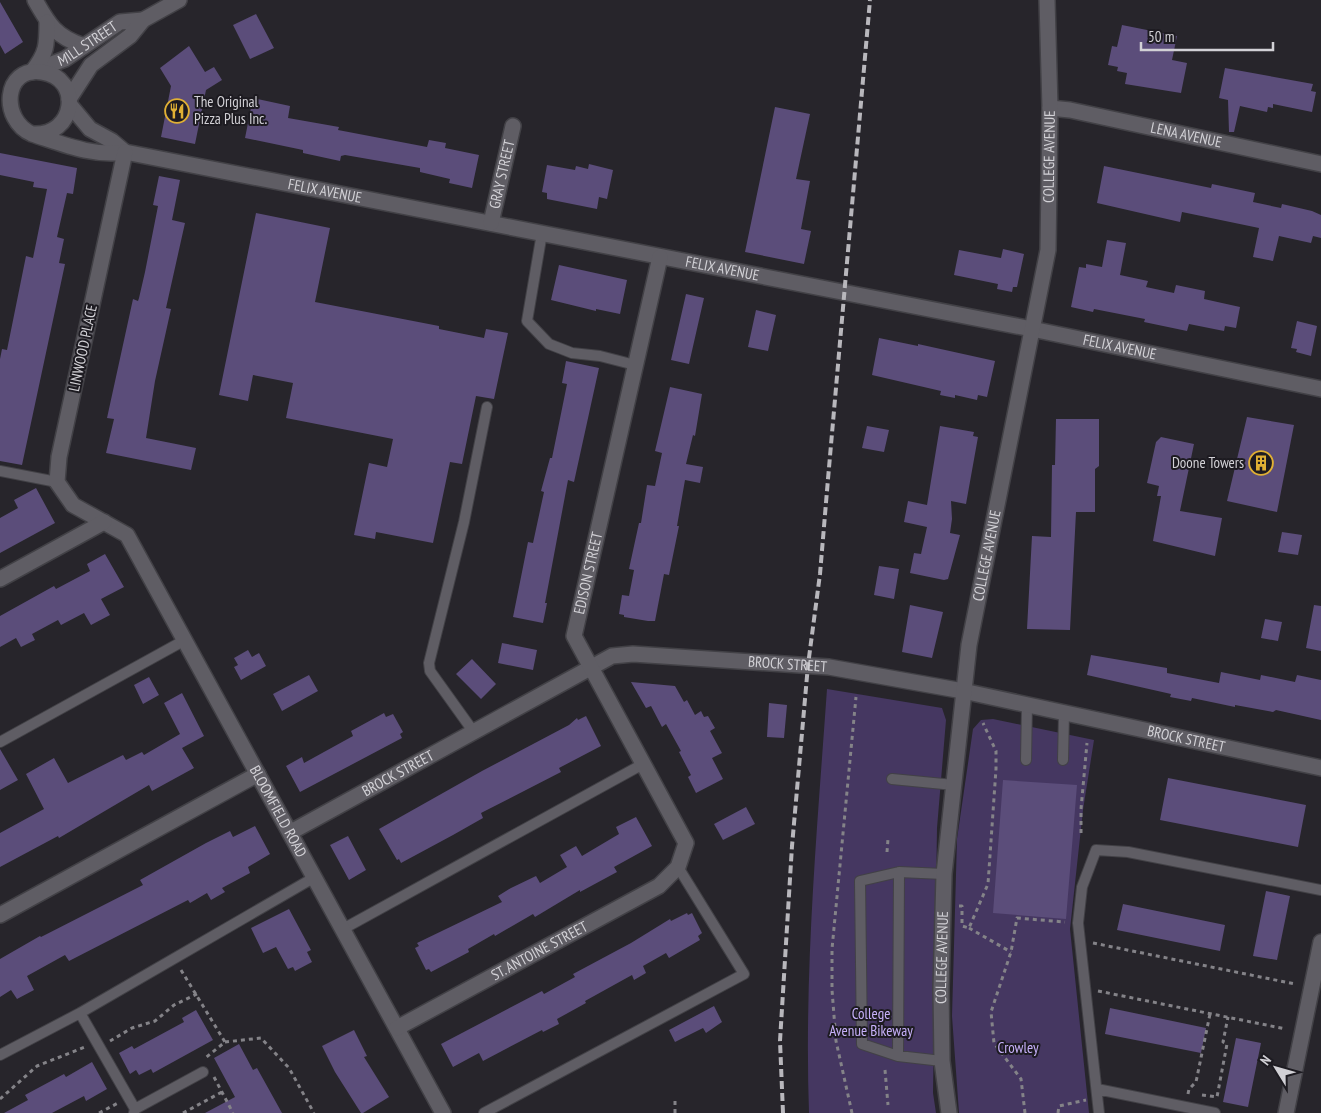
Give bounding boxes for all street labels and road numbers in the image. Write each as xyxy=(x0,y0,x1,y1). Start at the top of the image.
street label: MILL STREET xyxy=(55,16,121,70)
street label: COLLEGE AVENUE xyxy=(1039,110,1059,203)
street label: LENA AVENUE xyxy=(1149,118,1224,151)
street label: GRAY STREET xyxy=(485,138,519,210)
street label: FELIX AVENUE xyxy=(287,174,363,207)
street label: FELIX AVENUE xyxy=(684,252,761,285)
street label: LINWOOD PLACE xyxy=(64,303,101,393)
street label: FELIX AVENUE xyxy=(1081,330,1158,364)
street label: COLLEGE AVENUE xyxy=(968,508,1005,603)
street label: EDISON STREET xyxy=(569,530,606,616)
street label: BROCK STREET xyxy=(747,652,828,676)
street label: BROCK STREET xyxy=(1146,721,1227,756)
street label: BROCK STREET xyxy=(358,745,437,800)
street label: BLOOMFIELD ROAD xyxy=(246,762,311,860)
street label: COLLEGE AVENUE xyxy=(931,911,952,1004)
street label: ST. ANTOINE STREET xyxy=(488,916,591,984)

